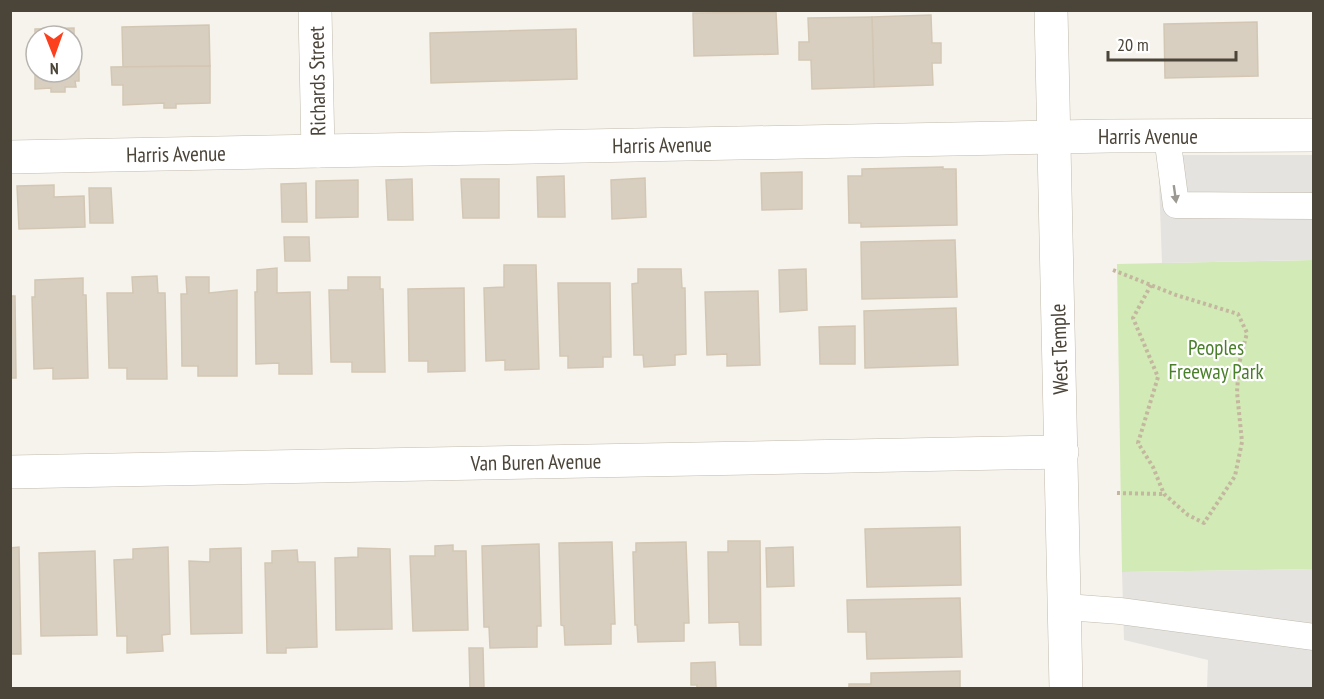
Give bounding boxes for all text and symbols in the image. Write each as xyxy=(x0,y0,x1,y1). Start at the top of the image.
north arrow xyxy=(24,24,84,84)
scale bar xyxy=(1108,24,1236,62)
street label: Richards Street xyxy=(303,26,331,136)
text: 20 m xyxy=(1117,33,1149,56)
text: N xyxy=(50,59,59,79)
street label: Harris Avenue xyxy=(1098,123,1198,150)
street label: Harris Avenue xyxy=(612,131,712,159)
street label: Harris Avenue xyxy=(126,140,226,168)
one-way arrow xyxy=(1170,184,1179,203)
street label: West Temple xyxy=(1044,303,1074,395)
park label: Peoples Freeway Park xyxy=(1168,334,1264,385)
street label: Van Buren Avenue xyxy=(469,447,602,477)

